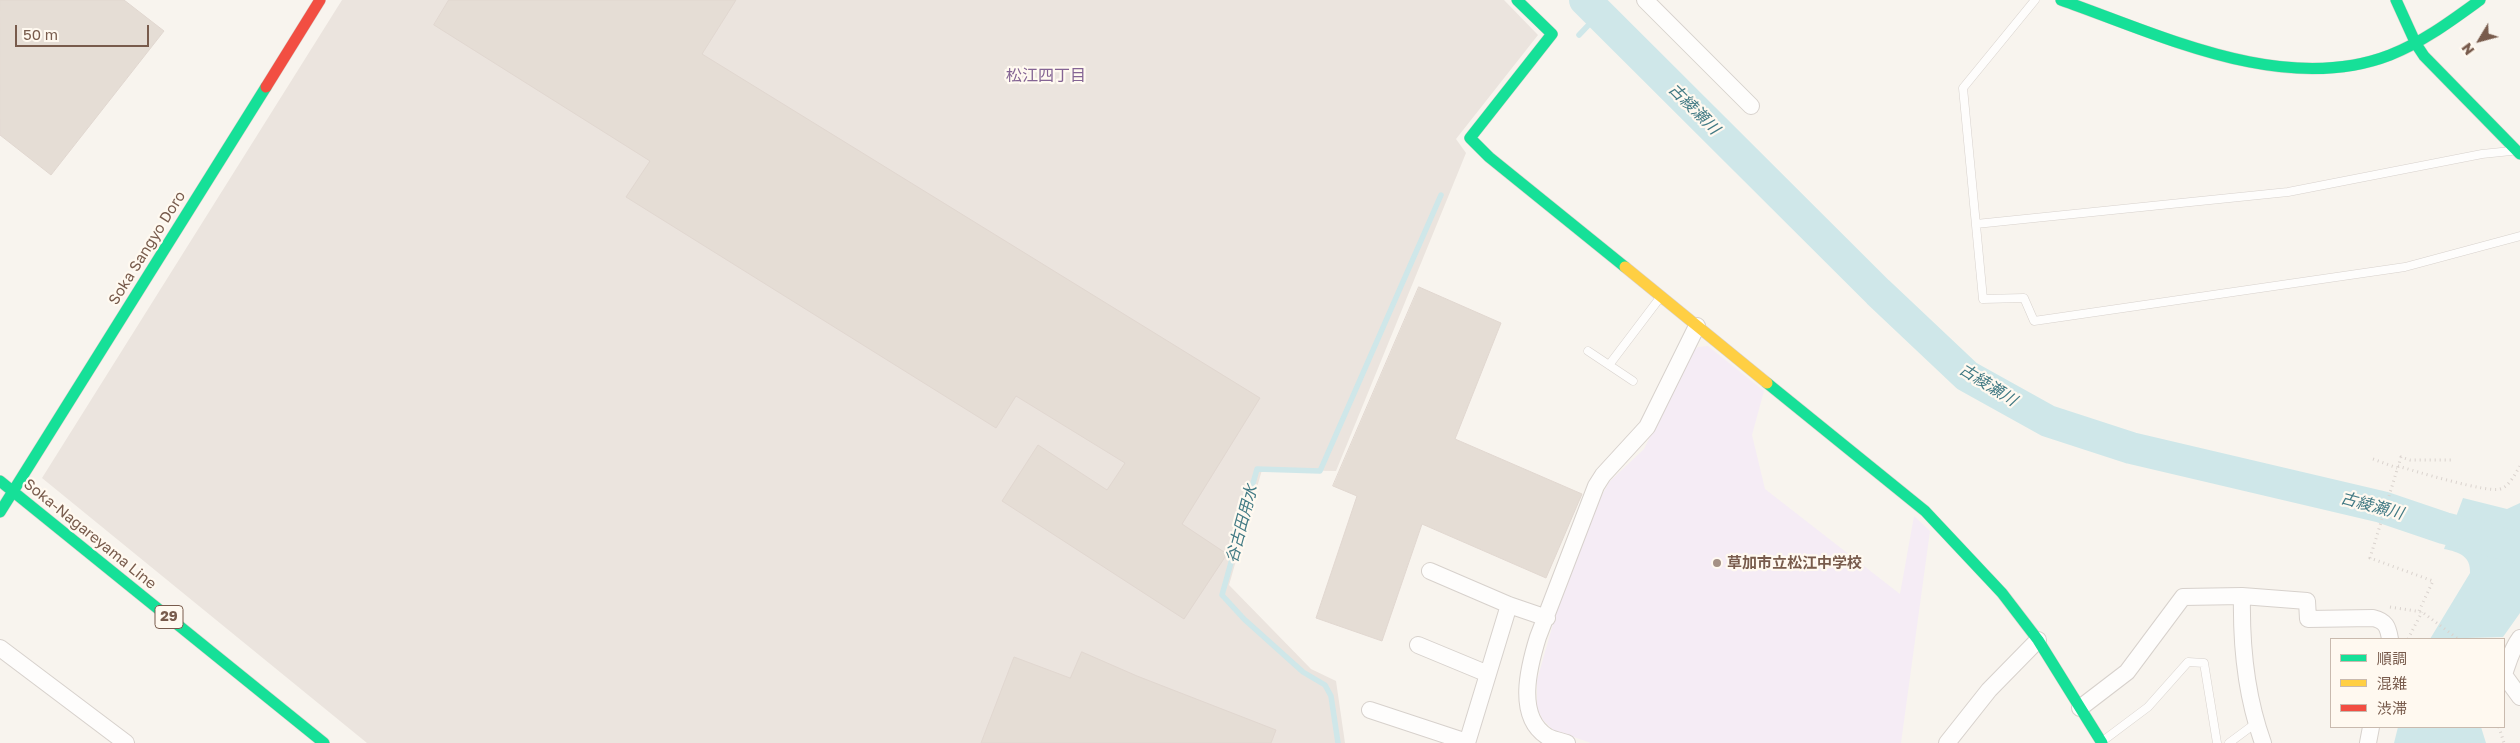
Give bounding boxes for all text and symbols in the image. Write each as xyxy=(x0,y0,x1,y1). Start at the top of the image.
scale bar xyxy=(18,15,151,47)
north arrow xyxy=(2455,15,2505,65)
text: 50 m xyxy=(23,25,58,43)
text: N xyxy=(2458,40,2478,59)
district label: 松江四丁目 xyxy=(1006,66,1086,86)
water label: 古綾瀬川 xyxy=(1665,80,1723,138)
street label: Soka Sangyo Doro xyxy=(105,188,189,308)
water label: 古綾瀬川 xyxy=(1956,360,2020,410)
street label: Soka-Nagareyama Line xyxy=(20,475,160,593)
water label: 谷古田用水 xyxy=(1222,483,1262,565)
water label: 古綾瀬川 xyxy=(2339,488,2405,524)
place label: 草加市立松江中学校 xyxy=(1727,554,1862,572)
marker: 草加市立松江中学校 xyxy=(1711,557,1723,569)
road number: 29 xyxy=(155,606,183,628)
legend xyxy=(2330,638,2505,728)
text: 順調 xyxy=(2377,649,2407,667)
text: 混雑 xyxy=(2377,674,2407,692)
text: 渋滞 xyxy=(2377,699,2407,717)

